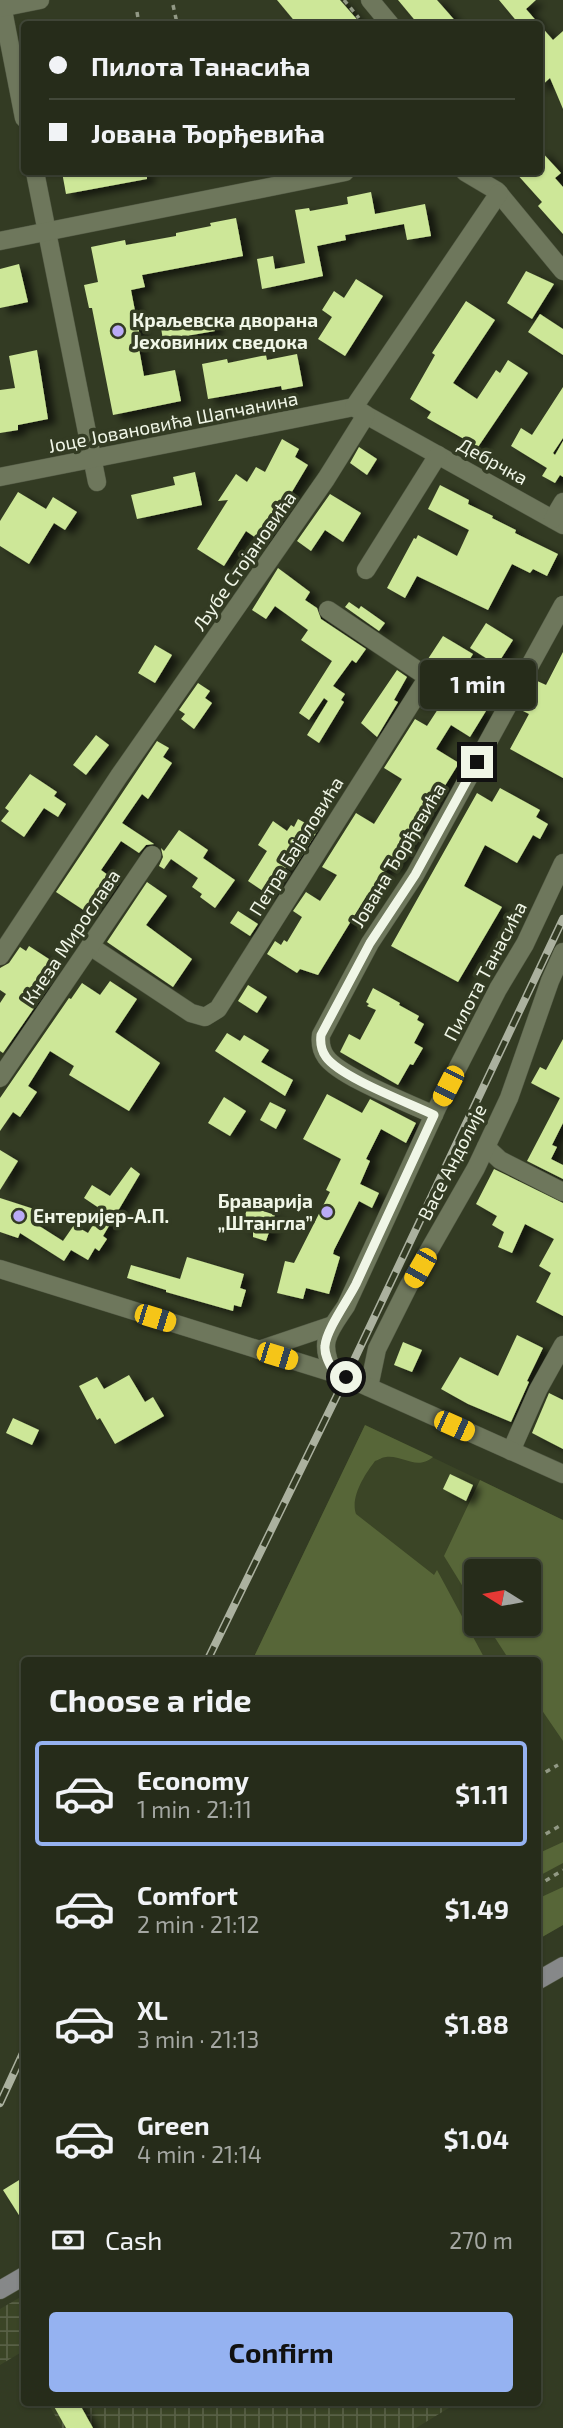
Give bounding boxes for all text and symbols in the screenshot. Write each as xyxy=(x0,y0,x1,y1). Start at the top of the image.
text: Пилота Танасића xyxy=(91,50,310,81)
text: Јована Ђорђевића xyxy=(91,117,325,148)
place label: Краљевска дворана Јеховиних сведока xyxy=(132,308,318,353)
marker: Краљевска дворана Јеховиних сведока xyxy=(110,323,126,339)
street label: Јоце Јовановића Шапчанина xyxy=(46,386,300,457)
street label: Дебрчка xyxy=(454,432,532,489)
street label: Љубе Стојановића xyxy=(187,487,301,635)
callout: 1 min xyxy=(419,660,535,710)
text: 1 min xyxy=(450,670,506,698)
route end xyxy=(461,746,493,778)
street label: Петра Бајаловића xyxy=(244,772,348,920)
street label: Јована Ђорђевића xyxy=(345,778,451,932)
street label: Кнеза Мирослава xyxy=(17,865,124,1009)
street label: Пилота Танасића xyxy=(438,897,531,1044)
car xyxy=(430,1063,467,1109)
street label: Васе Андолије xyxy=(412,1100,491,1224)
place label: Браварија „Штангла” xyxy=(218,1189,313,1234)
place label: Ентеријер-А.П. xyxy=(33,1204,169,1227)
marker: Браварија „Штангла” xyxy=(319,1204,335,1220)
marker: Ентеријер-А.П. xyxy=(11,1208,27,1224)
car xyxy=(401,1245,440,1291)
car xyxy=(132,1302,179,1334)
car xyxy=(254,1340,301,1372)
route start xyxy=(330,1361,362,1393)
car xyxy=(431,1408,478,1444)
north arrow xyxy=(464,1559,541,1636)
map controls xyxy=(464,1559,541,1636)
text: Choose a ride xyxy=(49,1680,252,1718)
icon: car xyxy=(53,1762,116,1825)
text: Economy xyxy=(137,1764,249,1795)
text: $1.11 xyxy=(455,1778,509,1809)
text: 1 min · 21:11 xyxy=(137,1795,252,1823)
icon: car xyxy=(53,1877,116,1940)
text: Comfort xyxy=(137,1879,238,1910)
text: $1.49 xyxy=(445,1893,509,1924)
text: 2 min · 21:12 xyxy=(137,1910,260,1938)
icon: car xyxy=(53,1992,116,2055)
text: XL xyxy=(137,1994,168,2025)
text: $1.88 xyxy=(444,2008,509,2039)
text: 3 min · 21:13 xyxy=(137,2025,259,2053)
icon: car xyxy=(53,2107,116,2170)
text: Green xyxy=(137,2109,210,2140)
text: $1.04 xyxy=(443,2123,509,2154)
text: 4 min · 21:14 xyxy=(137,2140,262,2168)
icon: cash xyxy=(49,2221,87,2259)
text: Cash xyxy=(105,2224,162,2255)
text: 270 m xyxy=(449,2226,513,2254)
button: Confirm xyxy=(49,2312,513,2392)

